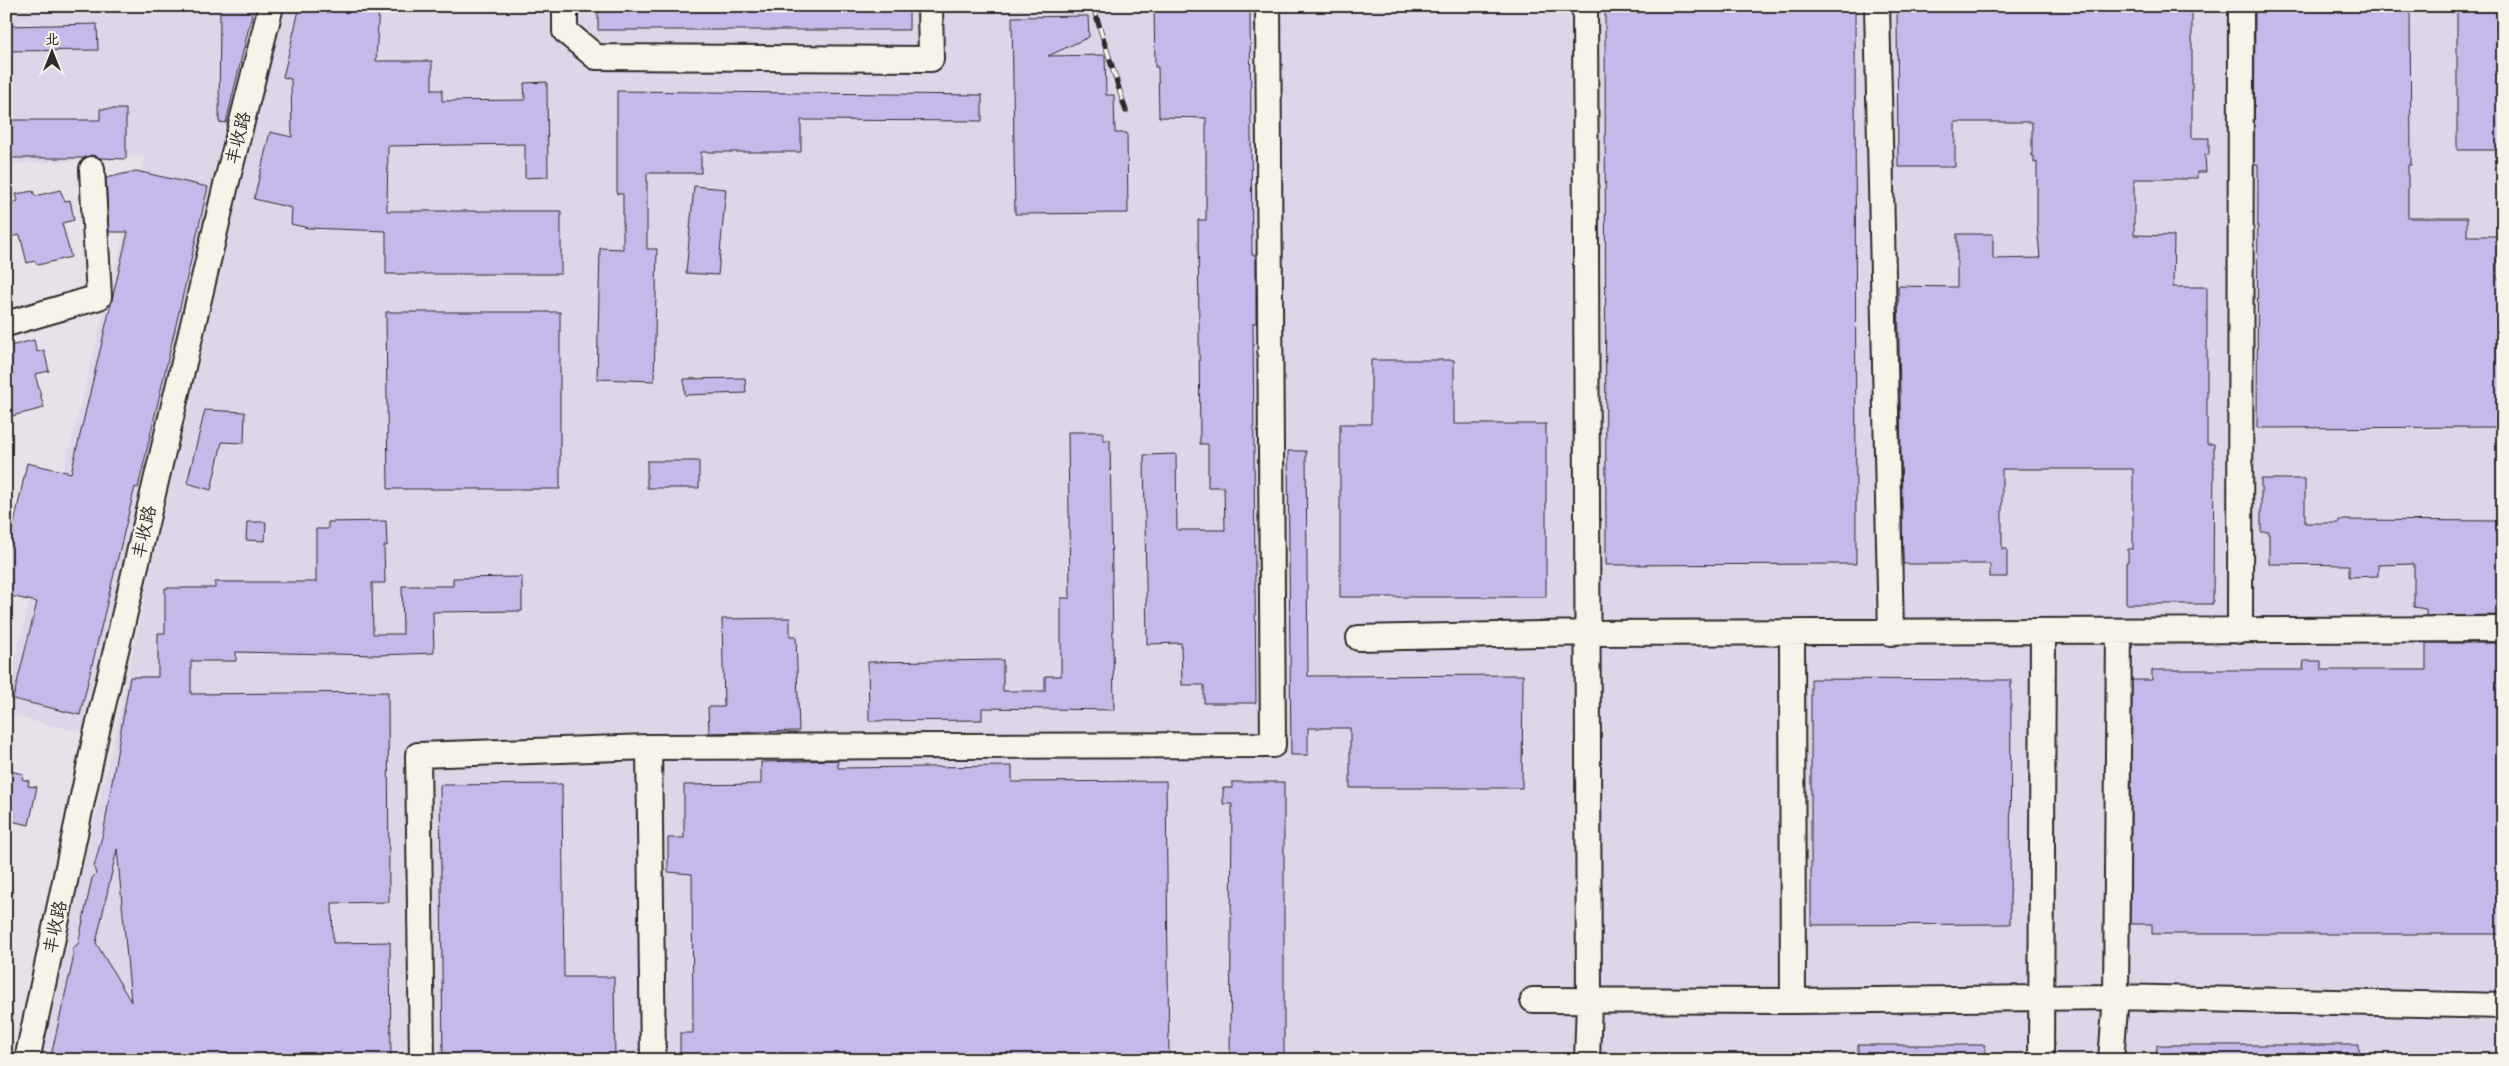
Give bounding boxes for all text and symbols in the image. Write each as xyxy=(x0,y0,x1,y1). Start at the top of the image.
north arrow xyxy=(28,28,78,78)
text: 北 xyxy=(45,30,59,51)
street label: 丰收路 xyxy=(221,109,259,168)
street label: 丰收路 xyxy=(127,503,165,562)
street label: 丰收路 xyxy=(39,898,75,957)

